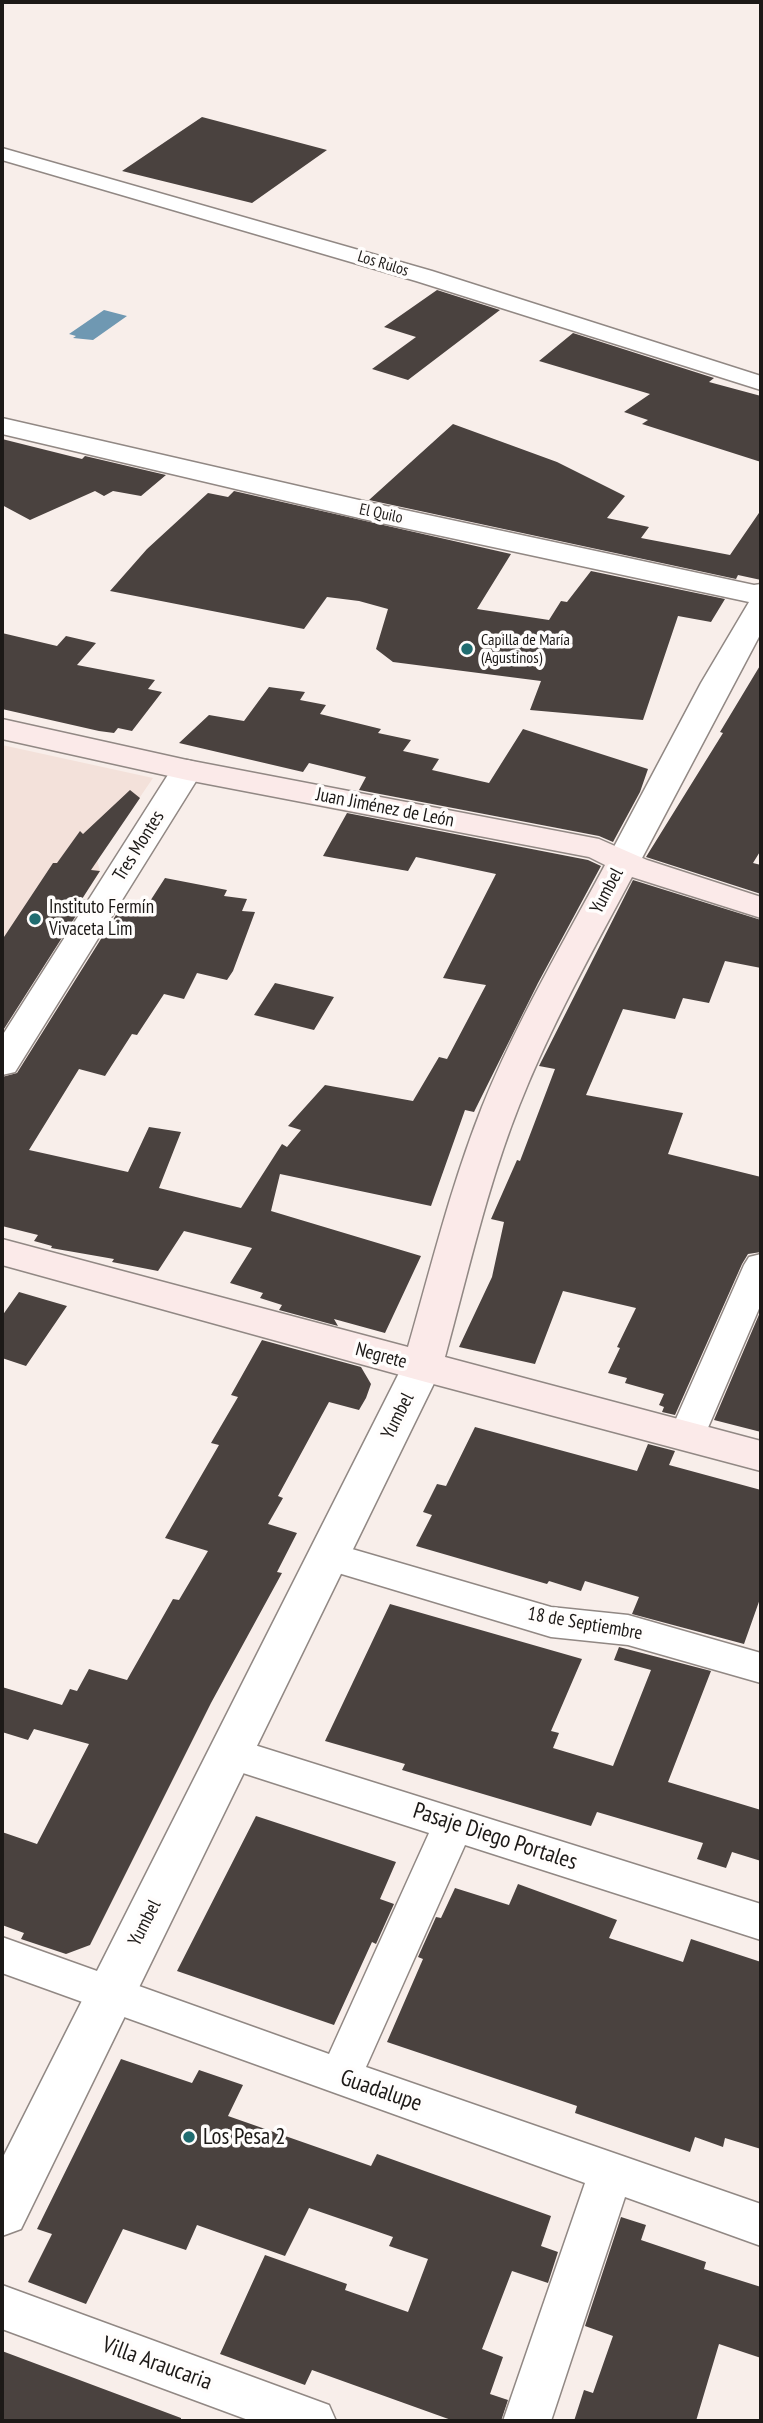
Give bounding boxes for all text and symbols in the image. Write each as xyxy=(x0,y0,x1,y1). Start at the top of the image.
street label: Los Rulos xyxy=(355,247,411,281)
street label: El Quilo xyxy=(358,500,404,528)
place label: Capilla de María (Agustinos) xyxy=(481,630,570,668)
marker: Capilla de María (Agustinos) xyxy=(459,641,475,657)
street label: Juan Jiménez de León xyxy=(314,783,456,833)
street label: Tres Montes xyxy=(109,807,169,885)
street label: Yumbel xyxy=(586,864,628,918)
place label: Instituto Fermín Vivaceta Lim xyxy=(49,897,154,941)
marker: Instituto Fermín Vivaceta Lim xyxy=(27,911,43,927)
street label: Negrete xyxy=(353,1338,409,1374)
street label: Yumbel xyxy=(377,1389,419,1443)
street label: 18 de Septiembre xyxy=(526,1603,644,1645)
street label: Pasaje Diego Portales xyxy=(409,1797,581,1877)
street label: Yumbel xyxy=(124,1896,166,1950)
street label: Guadalupe xyxy=(337,2064,425,2118)
place label: Los Pesa 2 xyxy=(203,2123,286,2151)
marker: Los Pesa 2 xyxy=(181,2129,197,2145)
street label: Villa Araucaria xyxy=(98,2331,216,2397)

